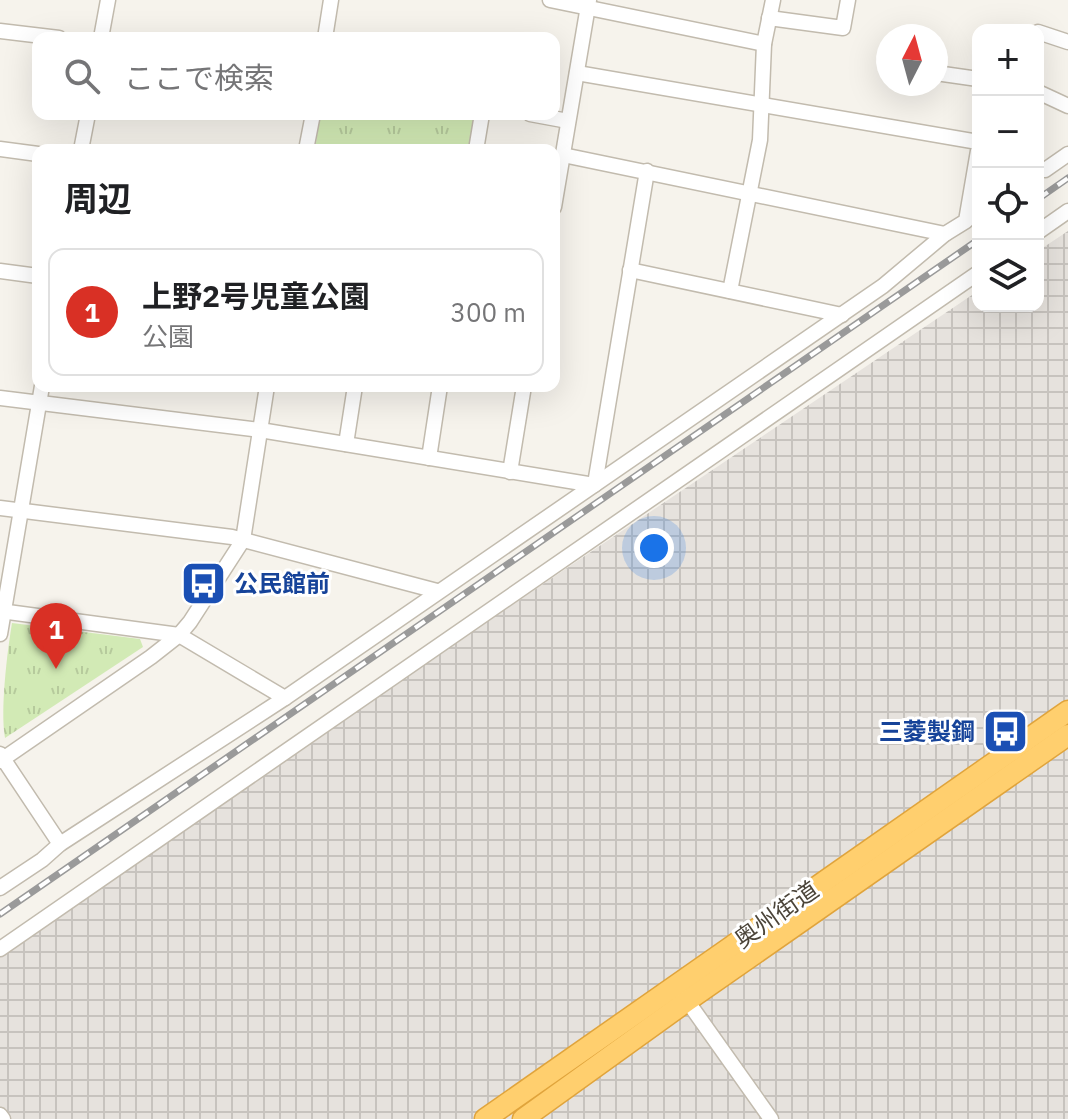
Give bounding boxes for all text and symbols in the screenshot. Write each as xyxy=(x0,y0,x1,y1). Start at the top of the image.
north arrow xyxy=(876,24,948,96)
map controls xyxy=(972,24,1044,312)
button: + xyxy=(972,24,1044,96)
search box xyxy=(32,32,560,120)
icon: search xyxy=(60,54,104,98)
text: ここで検索 xyxy=(124,58,274,97)
button: − xyxy=(972,96,1044,168)
button: locate xyxy=(972,168,1044,240)
text: 周辺 xyxy=(64,176,132,220)
button: layers xyxy=(972,240,1044,312)
text: 上野2号児童公園 xyxy=(142,276,370,315)
text: 1 xyxy=(84,295,100,329)
text: 300 m xyxy=(450,295,526,329)
text: 公園 xyxy=(142,319,194,353)
your location xyxy=(634,528,674,568)
bus stop icon: 公民館前 xyxy=(179,559,227,607)
place label: 公民館前 xyxy=(234,567,330,599)
pin: 1 xyxy=(30,603,82,669)
bus stop icon: 三菱製鋼 xyxy=(982,707,1030,755)
place label: 三菱製鋼 xyxy=(879,715,975,747)
street label: 奥州街道 xyxy=(728,873,824,955)

